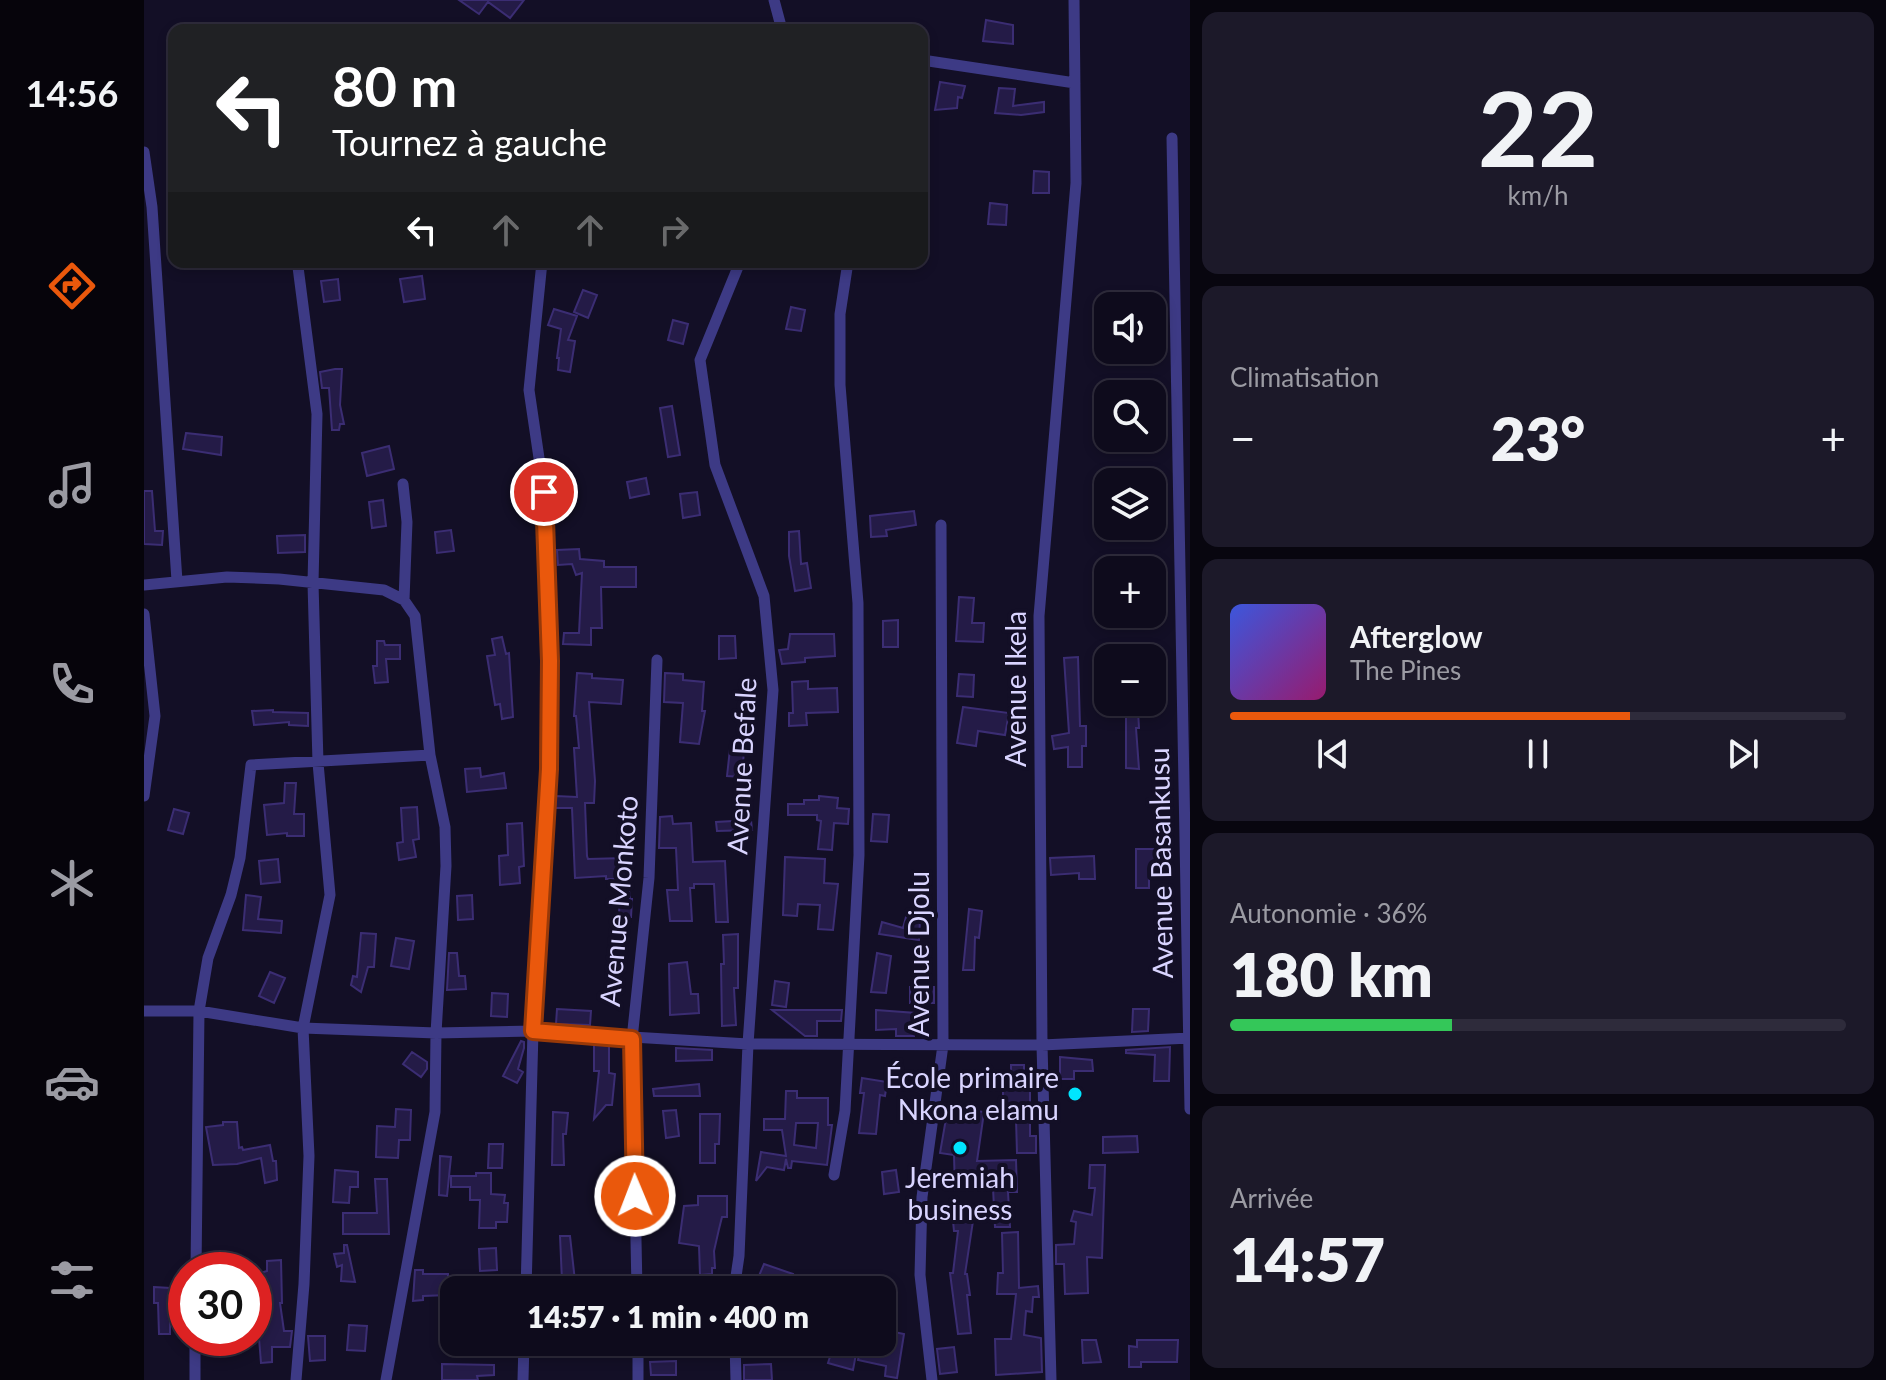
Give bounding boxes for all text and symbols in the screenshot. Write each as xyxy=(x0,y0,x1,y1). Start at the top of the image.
text: 80 m xyxy=(332,52,457,119)
icon: left xyxy=(200,56,304,160)
text: 22 xyxy=(1478,64,1598,189)
text: 14:56 xyxy=(26,71,118,115)
text: Tournez à gauche xyxy=(332,120,607,164)
text: km/h xyxy=(1508,179,1568,211)
icon: left xyxy=(400,208,444,252)
icon: ahead xyxy=(484,208,528,252)
icon: ahead xyxy=(568,208,612,252)
icon: right xyxy=(652,208,696,252)
icon: directions xyxy=(44,258,100,314)
map controls xyxy=(1094,292,1166,716)
button: sound xyxy=(1094,292,1166,364)
text: Climatisation xyxy=(1230,361,1379,393)
button: search xyxy=(1094,380,1166,452)
text: 23° xyxy=(1491,402,1585,474)
text: − xyxy=(1230,412,1256,464)
text: + xyxy=(1820,412,1846,464)
icon: music xyxy=(44,457,100,513)
pin xyxy=(510,458,578,526)
button: layers xyxy=(1094,468,1166,540)
icon: arrive xyxy=(522,470,566,514)
button: + xyxy=(1094,556,1166,628)
street label: Avenue Ikela xyxy=(998,611,1032,767)
text: Afterglow xyxy=(1350,618,1483,654)
button: − xyxy=(1094,644,1166,716)
text: The Pines xyxy=(1350,654,1461,686)
icon: phone xyxy=(44,656,100,712)
street label: Avenue Befale xyxy=(719,676,763,855)
icon: previous xyxy=(1311,732,1355,776)
icon: pause xyxy=(1516,732,1560,776)
icon: next xyxy=(1721,732,1765,776)
street label: Avenue Basankusu xyxy=(1141,747,1179,979)
street label: Avenue Monkoto xyxy=(592,794,644,1008)
icon: climate xyxy=(44,855,100,911)
street label: Avenue Djolu xyxy=(901,871,935,1037)
text: Autonomie · 36% xyxy=(1230,897,1427,929)
text: 180 km xyxy=(1230,938,1433,1010)
icon: car xyxy=(44,1054,100,1110)
place label: École primaire Nkona elamu xyxy=(885,1060,1059,1126)
marker: École primaire Nkona elamu xyxy=(1066,1085,1084,1103)
marker: Jeremiah business xyxy=(951,1139,969,1157)
position arrow xyxy=(593,1154,677,1238)
place label: Jeremiah business xyxy=(905,1160,1015,1226)
text: Arrivée xyxy=(1230,1182,1313,1214)
text: 14:57 xyxy=(1230,1223,1385,1295)
icon: filters xyxy=(44,1252,100,1308)
speed limit sign: 30 xyxy=(168,1252,272,1356)
text: 14:57 · 1 min · 400 m xyxy=(527,1298,809,1334)

